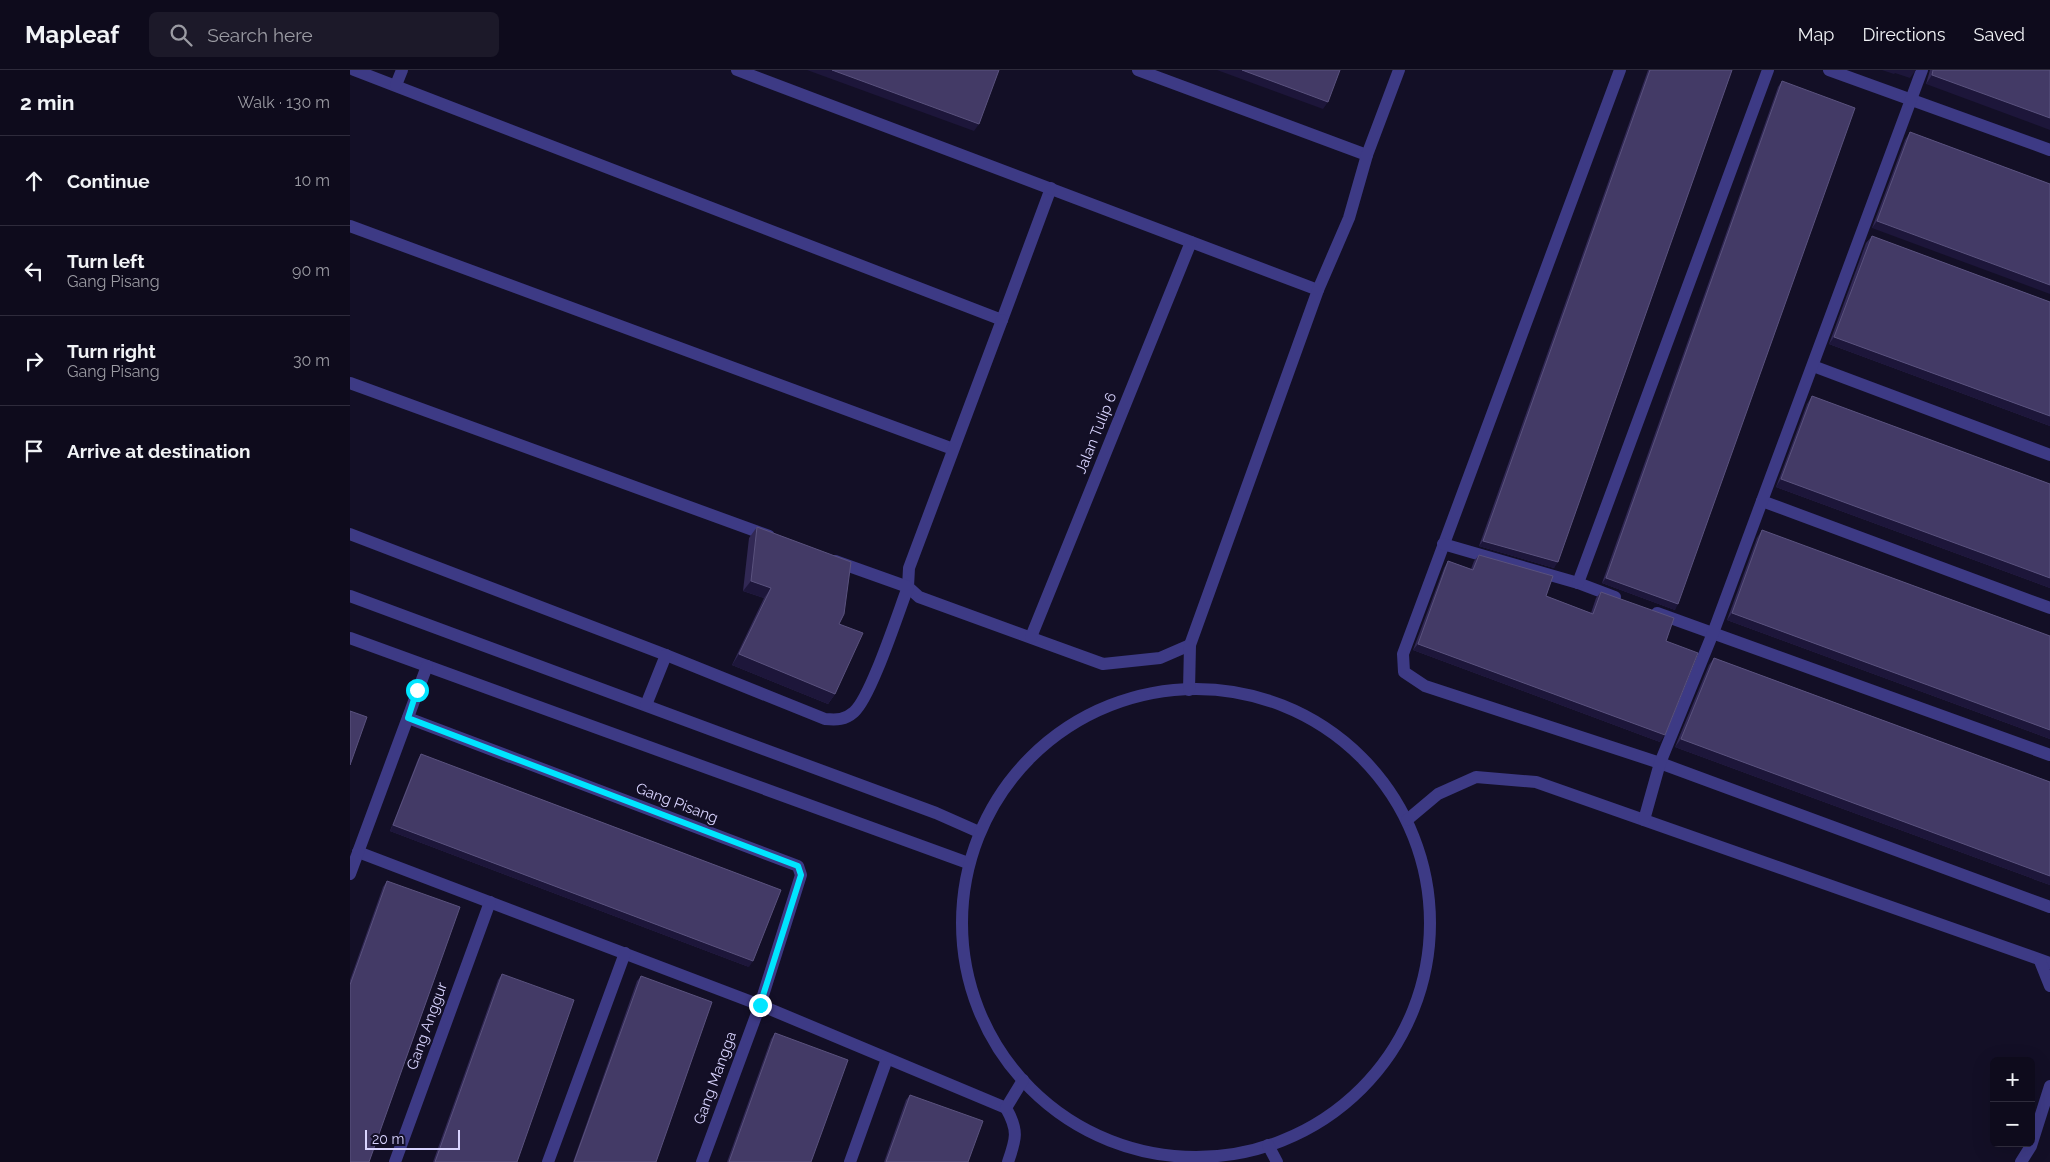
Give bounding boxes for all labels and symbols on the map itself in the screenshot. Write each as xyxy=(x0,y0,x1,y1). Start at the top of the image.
street label: Jalan Tulip 6 xyxy=(1072,390,1120,476)
route start xyxy=(406,679,429,702)
street label: Gang Pisang xyxy=(633,779,721,827)
street label: Gang Anggur xyxy=(403,979,451,1072)
route end xyxy=(749,994,772,1017)
street label: Gang Mangga xyxy=(690,1029,740,1127)
scale bar xyxy=(365,1127,460,1150)

